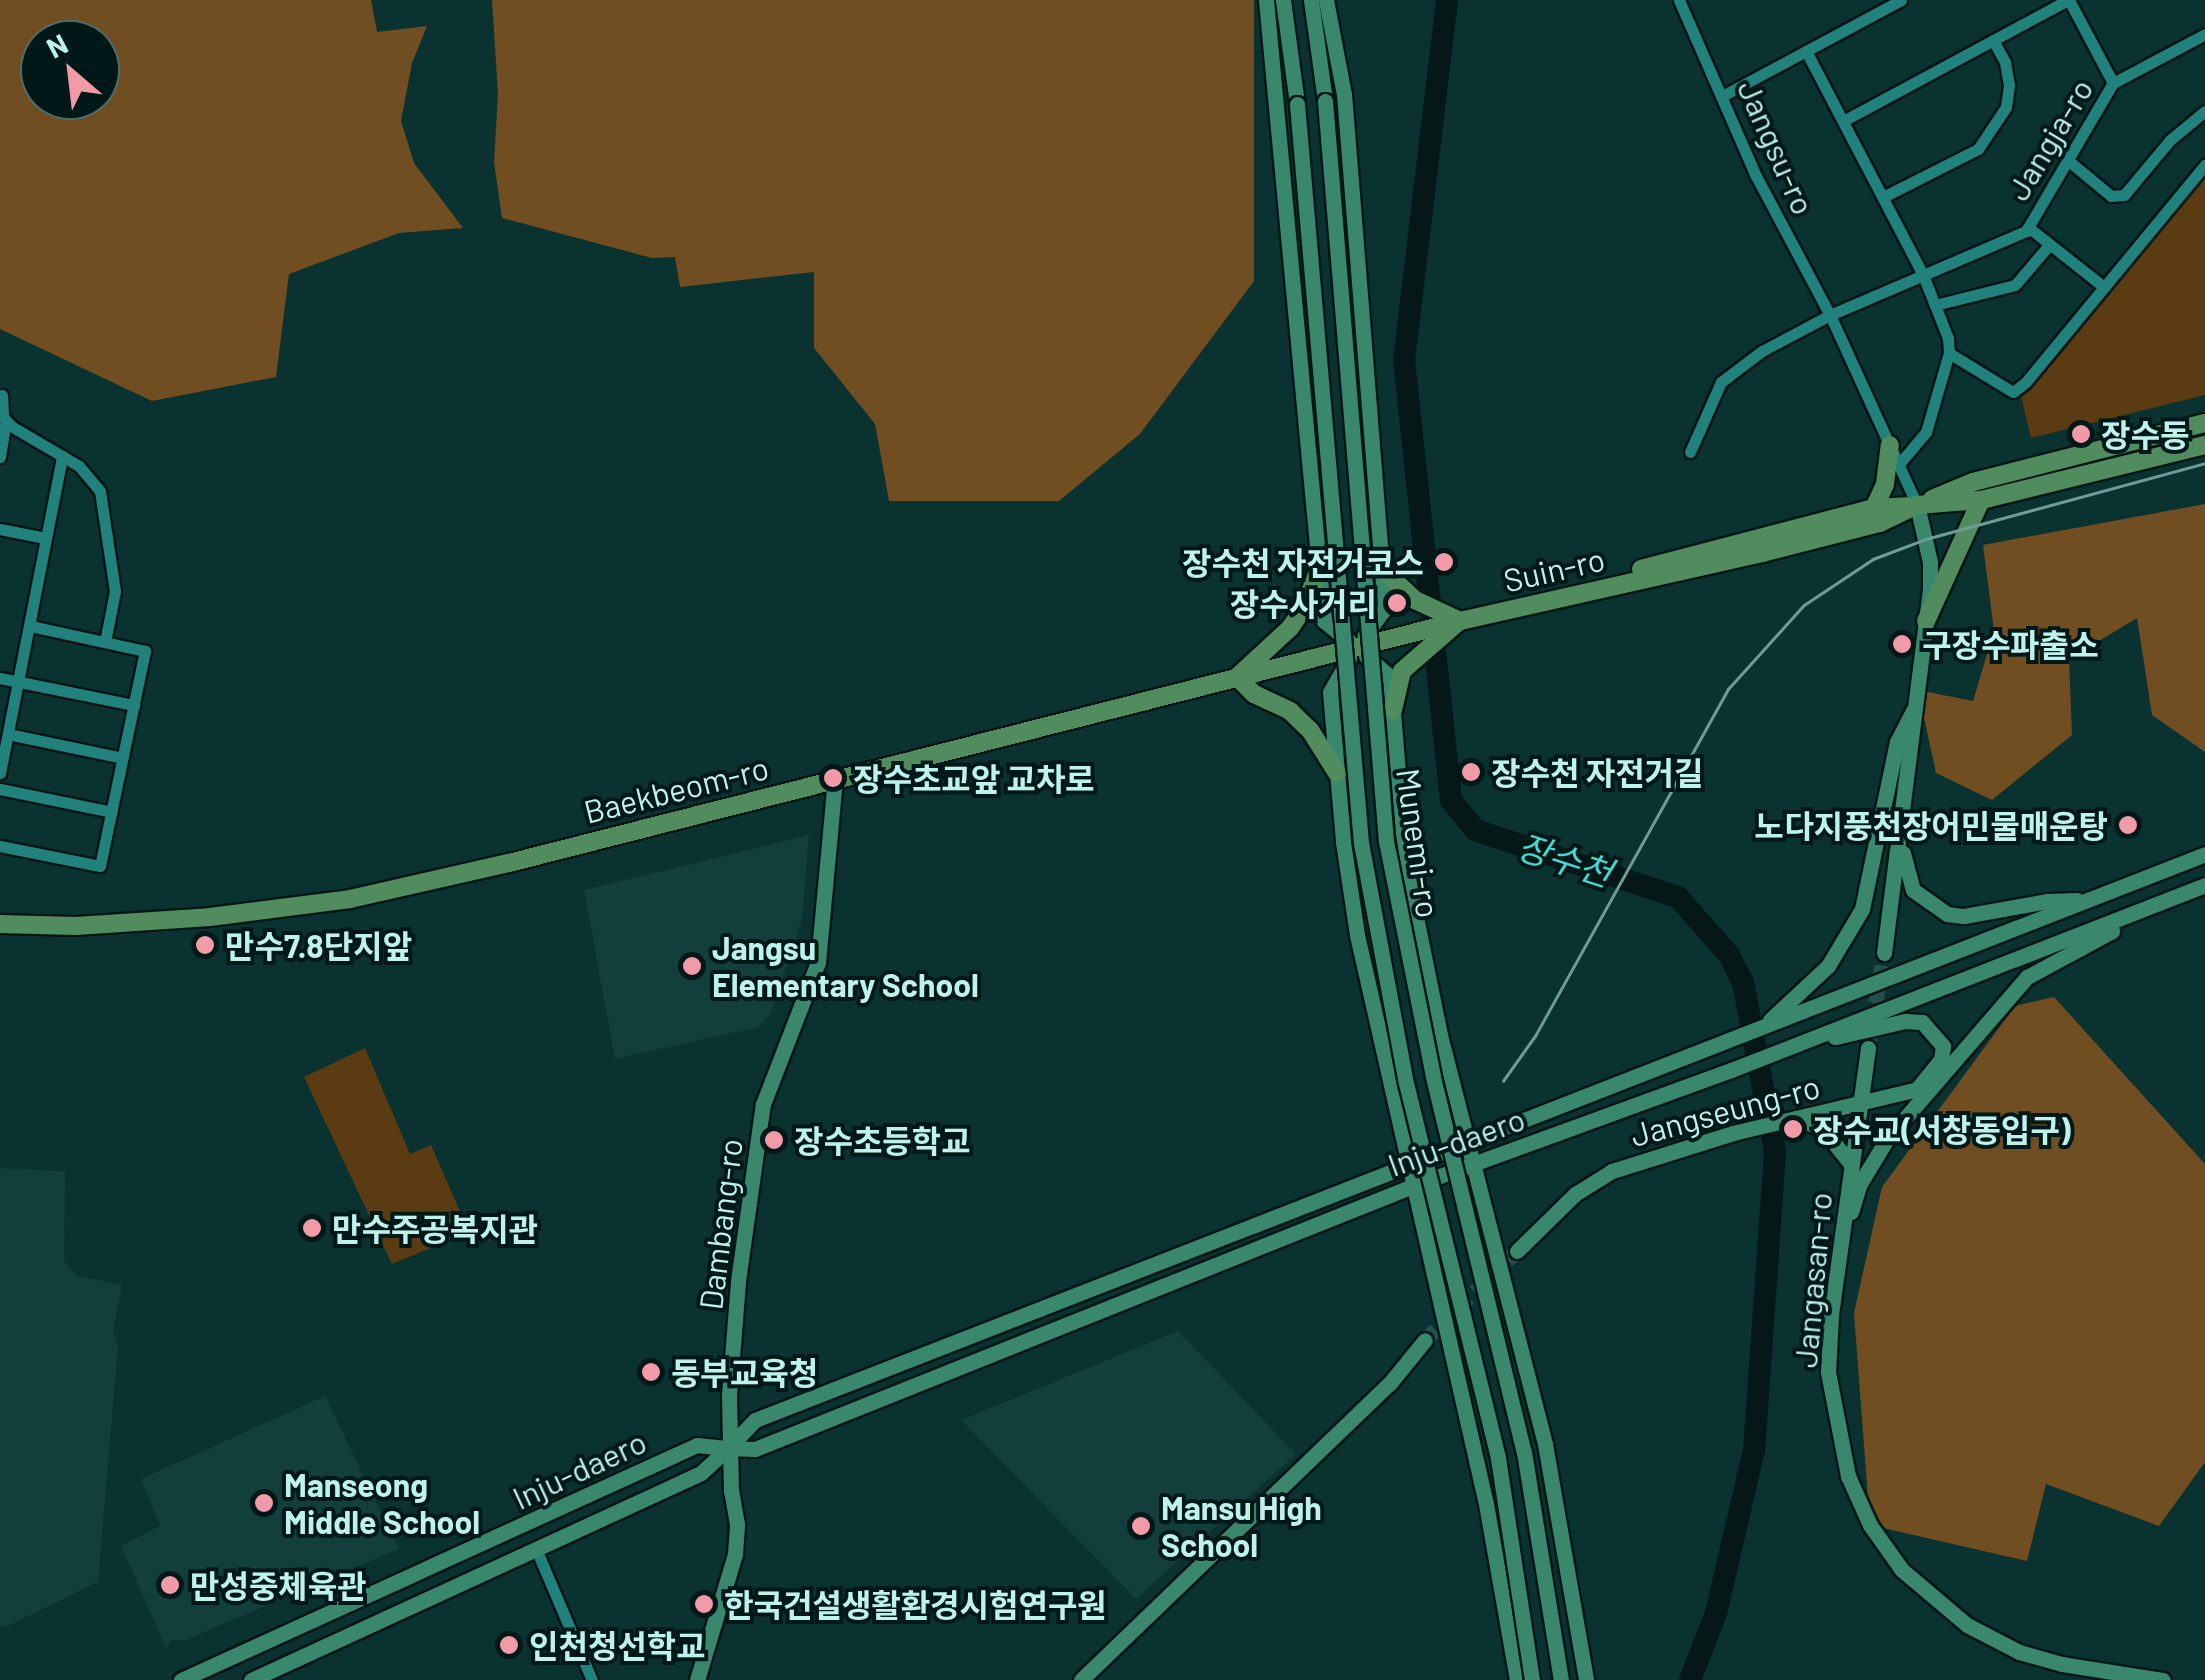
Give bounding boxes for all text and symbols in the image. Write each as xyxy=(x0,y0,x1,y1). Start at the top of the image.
north arrow xyxy=(20,20,120,120)
text: N xyxy=(41,26,73,65)
street label: Jangja-ro xyxy=(1998,71,2100,207)
street label: Jangsu-ro xyxy=(1730,74,1824,220)
place label: 장수동 xyxy=(2101,415,2189,453)
marker: 장수동 xyxy=(2070,423,2092,445)
street label: Suin-ro xyxy=(1500,539,1608,599)
place label: 장수천 자전거코스 xyxy=(1182,543,1424,581)
marker: 장수천 자전거코스 xyxy=(1433,551,1455,573)
place label: 장수사거리 xyxy=(1230,584,1377,622)
marker: 장수사거리 xyxy=(1386,592,1408,614)
place label: 구장수파출소 xyxy=(1922,625,2099,663)
marker: 구장수파출소 xyxy=(1891,633,1913,655)
street label: Baekbeom-ro xyxy=(580,748,772,830)
place label: 장수천 자전거길 xyxy=(1491,753,1703,791)
place label: 장수초교앞 교차로 xyxy=(853,759,1095,797)
marker: 장수천 자전거길 xyxy=(1460,761,1482,783)
street label: Munemi-ro xyxy=(1390,766,1448,920)
marker: 장수초교앞 교차로 xyxy=(822,767,844,789)
place label: 노다지풍천장어민물매운탕 xyxy=(1755,806,2108,844)
marker: 노다지풍천장어민물매운탕 xyxy=(2117,814,2139,836)
water label: 장수천 xyxy=(1513,824,1617,894)
place label: 만수7.8단지앞 xyxy=(225,926,412,964)
place label: Jangsu Elementary School xyxy=(712,929,979,1004)
marker: 만수7.8단지앞 xyxy=(194,934,216,956)
marker: Jangsu Elementary School xyxy=(681,955,703,977)
street label: Jangseung-ro xyxy=(1626,1066,1824,1154)
street label: Inju-daero xyxy=(1382,1099,1530,1183)
place label: 장수교(서창동입구) xyxy=(1813,1110,2071,1148)
marker: 장수교(서창동입구) xyxy=(1782,1118,1804,1140)
place label: 장수초등학교 xyxy=(794,1121,971,1159)
marker: 장수초등학교 xyxy=(763,1129,785,1151)
street label: Dambang-ro xyxy=(690,1136,750,1312)
street label: Jangasan-ro xyxy=(1785,1191,1839,1369)
place label: 만수주공복지관 xyxy=(332,1209,538,1247)
marker: 만수주공복지관 xyxy=(301,1217,323,1239)
place label: 동부교육청 xyxy=(671,1353,818,1391)
marker: 동부교육청 xyxy=(640,1361,662,1383)
street label: Inju-daero xyxy=(506,1421,652,1517)
place label: Manseong Middle School xyxy=(284,1466,480,1541)
place label: Mansu High School xyxy=(1161,1489,1322,1564)
marker: Manseong Middle School xyxy=(253,1492,275,1514)
marker: Mansu High School xyxy=(1130,1515,1152,1537)
place label: 만성중체육관 xyxy=(190,1566,367,1604)
marker: 만성중체육관 xyxy=(159,1574,181,1596)
place label: 한국건설생활환경시험연구원 xyxy=(724,1585,1107,1623)
marker: 한국건설생활환경시험연구원 xyxy=(693,1593,715,1615)
place label: 인천청선학교 xyxy=(529,1626,706,1664)
marker: 인천청선학교 xyxy=(498,1634,520,1656)

